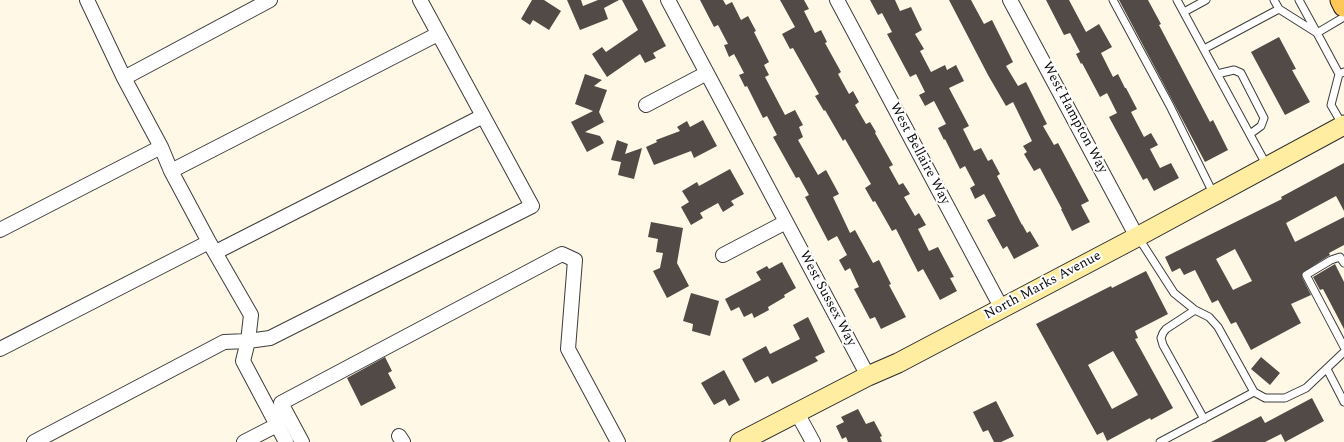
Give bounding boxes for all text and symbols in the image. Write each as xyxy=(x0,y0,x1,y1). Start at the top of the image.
street label: West Hampton Way xyxy=(1038,59,1110,177)
street label: West Bellaire Way xyxy=(885,100,953,208)
street label: West Sussex Way xyxy=(795,248,859,350)
street label: North Marks Avenue xyxy=(982,248,1104,324)

